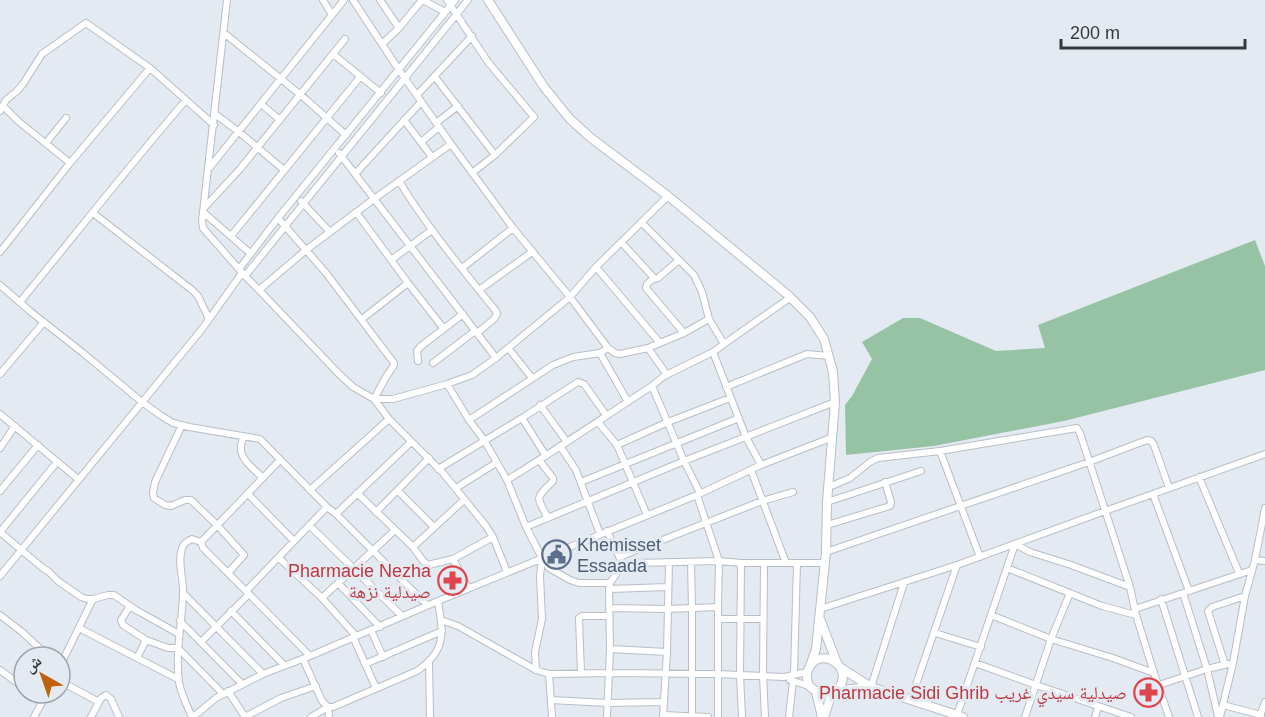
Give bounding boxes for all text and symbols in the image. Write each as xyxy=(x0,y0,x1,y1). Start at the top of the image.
scale bar xyxy=(1061,12,1246,50)
text: 200 m xyxy=(1070,23,1120,43)
place label: Khemisset Essaada xyxy=(577,535,661,576)
public building icon: Khemisset Essaada xyxy=(540,539,572,571)
place label: Pharmacie Nezha صيدلية نزهة xyxy=(288,561,432,602)
pharmacy icon: Pharmacie Nezha صيدلية نزهة xyxy=(436,565,468,597)
north arrow xyxy=(12,645,72,705)
text: ش xyxy=(21,652,45,677)
pharmacy icon: Pharmacie Sidi Ghrib صيدلية سيدي غريب xyxy=(1132,677,1164,709)
place label: Pharmacie Sidi Ghrib صيدلية سيدي غريب xyxy=(819,683,1127,708)

